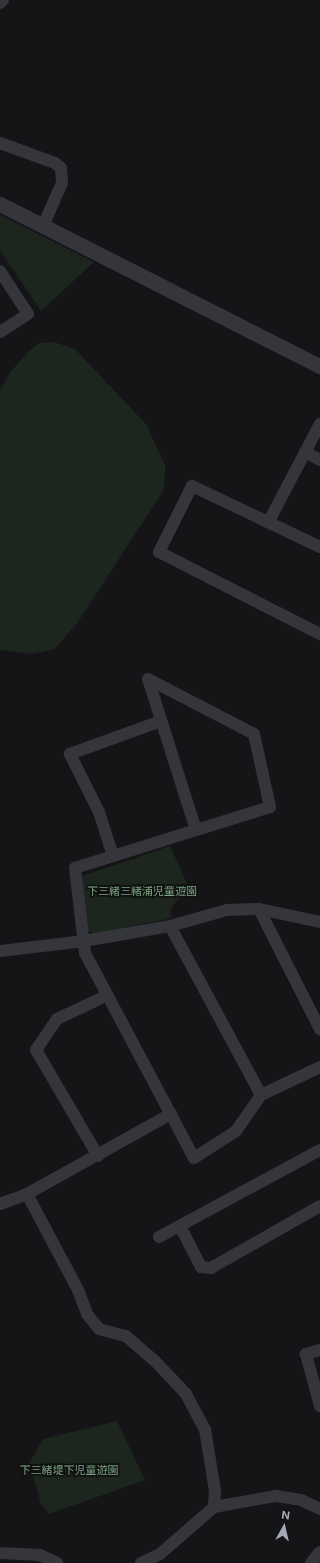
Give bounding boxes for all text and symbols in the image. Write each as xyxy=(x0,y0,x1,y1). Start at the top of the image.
park label: 下三緒三緒浦児童遊園 xyxy=(87,884,197,898)
park label: 下三緒堤下児童遊園 xyxy=(20,1463,118,1477)
north arrow xyxy=(264,1507,304,1547)
text: N xyxy=(281,1508,291,1523)

